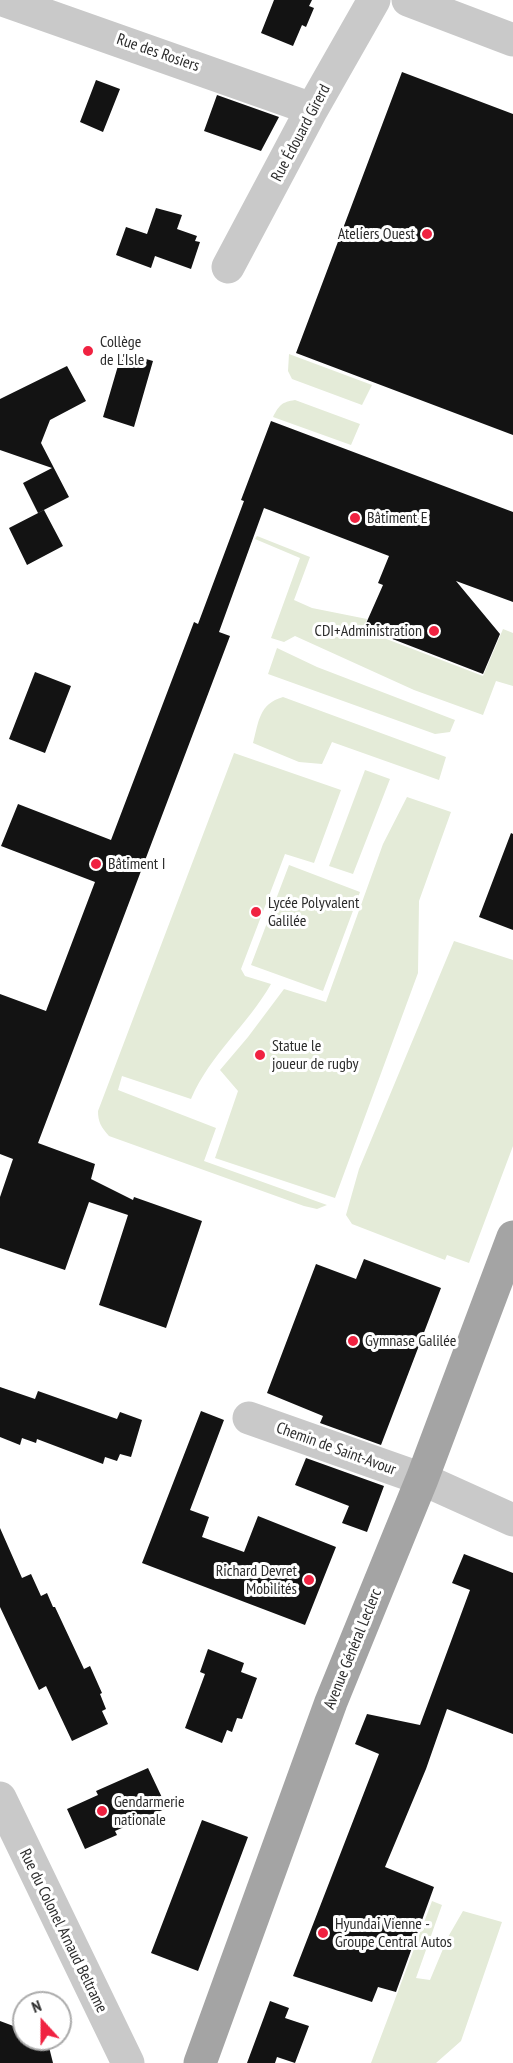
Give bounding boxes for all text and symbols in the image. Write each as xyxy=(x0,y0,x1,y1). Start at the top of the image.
street label: Rue des Rosiers xyxy=(114,30,202,76)
street label: Rue Édouard Girerd xyxy=(267,81,335,185)
place label: Ateliers Ouest xyxy=(338,224,415,244)
marker: Ateliers Ouest xyxy=(420,227,434,241)
place label: Collège de L'Isle xyxy=(100,332,144,370)
marker: Collège de L'Isle xyxy=(81,344,95,358)
place label: Bâtiment E xyxy=(367,508,428,528)
marker: Bâtiment E xyxy=(348,511,362,525)
place label: CDI+Administration xyxy=(315,621,422,641)
marker: CDI+Administration xyxy=(427,624,441,638)
place label: Bâtiment I xyxy=(108,854,165,874)
marker: Bâtiment I xyxy=(89,857,103,871)
place label: Lycée Polyvalent Galilée xyxy=(268,893,359,931)
marker: Lycée Polyvalent Galilée xyxy=(249,905,263,919)
place label: Statue le joueur de rugby xyxy=(272,1036,359,1074)
marker: Statue le joueur de rugby xyxy=(253,1048,267,1062)
place label: Gymnase Galilée xyxy=(365,1331,456,1351)
marker: Gymnase Galilée xyxy=(346,1334,360,1348)
street label: Chemin de Saint-Avour xyxy=(273,1418,399,1480)
place label: Richard Devret Mobilités xyxy=(216,1561,297,1599)
marker: Richard Devret Mobilités xyxy=(302,1573,316,1587)
street label: Avenue Général Leclerc xyxy=(320,1586,386,1712)
place label: Gendarmerie nationale xyxy=(114,1792,185,1830)
marker: Gendarmerie nationale xyxy=(95,1804,109,1818)
street label: Rue du Colonel Arnaud Beltrame xyxy=(15,1846,111,2016)
place label: Hyundai Vienne - Groupe Central Autos xyxy=(335,1914,452,1952)
marker: Hyundai Vienne - Groupe Central Autos xyxy=(316,1926,330,1940)
north arrow xyxy=(12,1991,72,2051)
text: N xyxy=(29,1995,44,2017)

